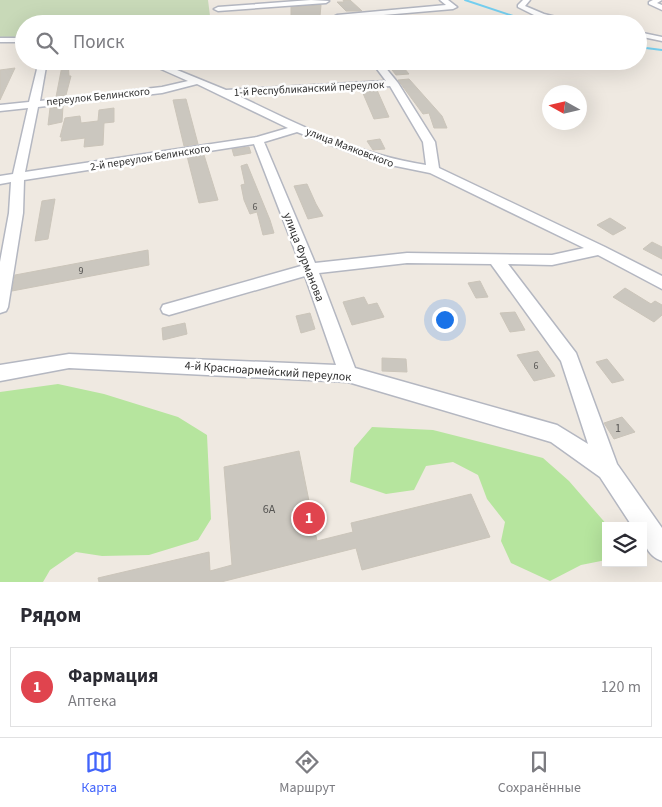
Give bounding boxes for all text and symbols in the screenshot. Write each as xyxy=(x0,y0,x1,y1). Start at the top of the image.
search box xyxy=(15,15,647,70)
icon: search xyxy=(33,29,61,57)
text: Поиск xyxy=(73,29,124,56)
street label: 1-й Республиканский переулок xyxy=(233,77,385,100)
street label: переулок Белинского xyxy=(46,84,151,109)
north arrow xyxy=(542,85,587,130)
street label: улица Маяковского xyxy=(304,124,396,171)
street label: 2-й переулок Белинского xyxy=(89,141,211,174)
house number: 6 xyxy=(253,200,258,214)
street label: улица Фурманова xyxy=(279,210,328,304)
house number: 9 xyxy=(79,264,84,278)
your location xyxy=(432,307,458,333)
street label: 4-й Красноармейский переулок xyxy=(184,357,352,386)
house number: 6 xyxy=(534,359,539,373)
house number: 1 xyxy=(615,420,621,437)
pin: 1 xyxy=(293,499,325,537)
house number: 6А xyxy=(263,501,276,518)
map controls xyxy=(602,522,647,567)
button: layers xyxy=(602,522,647,567)
text: Рядом xyxy=(20,600,81,630)
text: Фармация xyxy=(68,663,158,690)
text: 1 xyxy=(33,676,41,698)
text: 120 m xyxy=(601,676,641,698)
text: Аптека xyxy=(68,690,116,712)
tab: Карта xyxy=(81,748,117,798)
tab: Маршрут xyxy=(279,748,335,798)
tab: Сохранённые xyxy=(498,748,581,798)

